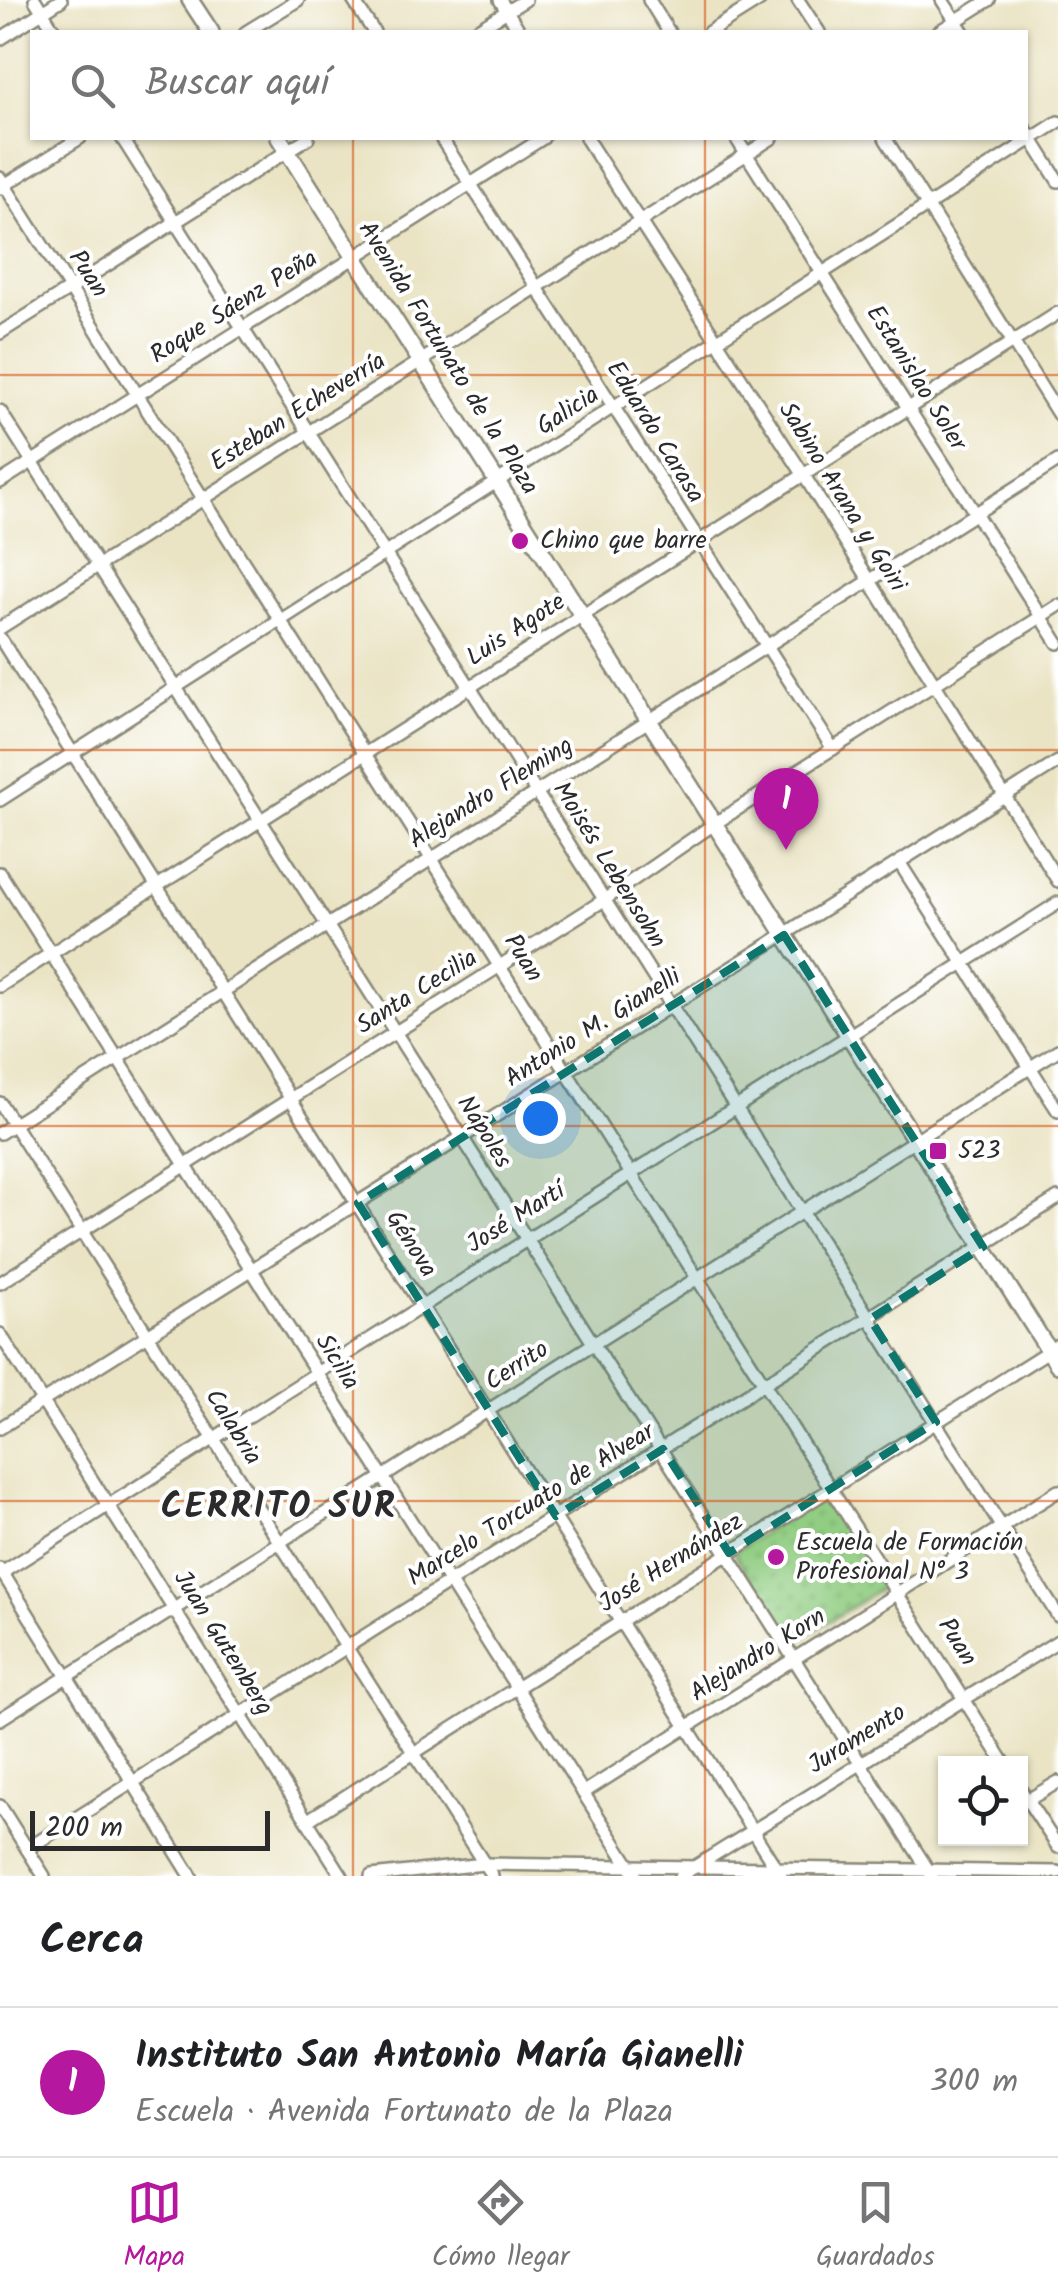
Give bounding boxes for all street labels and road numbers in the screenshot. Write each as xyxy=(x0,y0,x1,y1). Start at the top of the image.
street label: Avenida Fortunato de la Plaza xyxy=(347,213,549,503)
street label: Roque Sáenz Peña xyxy=(142,239,326,375)
street label: Puan xyxy=(57,242,119,306)
street label: Estanislao Soler xyxy=(855,297,978,460)
street label: Esteban Echeverría xyxy=(202,342,394,482)
street label: Eduardo Carasa xyxy=(595,353,715,511)
street label: Galicia xyxy=(529,376,607,446)
street label: Sabino Arana y Goiri xyxy=(767,394,917,601)
street label: Luis Agote xyxy=(458,583,574,677)
street label: Alejandro Fleming xyxy=(401,726,581,860)
street label: Moisés Lebensohn xyxy=(542,774,676,956)
street label: Puan xyxy=(493,926,553,990)
street label: Santa Cecilia xyxy=(348,939,486,1045)
street label: Antonio M. Gianelli xyxy=(497,957,690,1098)
street label: Nápoles xyxy=(446,1087,522,1177)
street label: José Martí xyxy=(459,1170,577,1264)
street label: Génova xyxy=(375,1202,447,1286)
street label: Sicilia xyxy=(304,1326,370,1398)
street label: Cerrito xyxy=(477,1330,557,1402)
street label: Calabria xyxy=(194,1381,272,1473)
street label: Marcelo Torcuato de Alvear xyxy=(399,1412,664,1598)
street label: José Hernández xyxy=(591,1503,751,1623)
street label: Juan Gutenberg xyxy=(162,1562,284,1724)
street label: Alejandro Korn xyxy=(682,1597,834,1713)
street label: Puan xyxy=(927,1610,987,1674)
street label: Juramento xyxy=(800,1693,914,1785)

